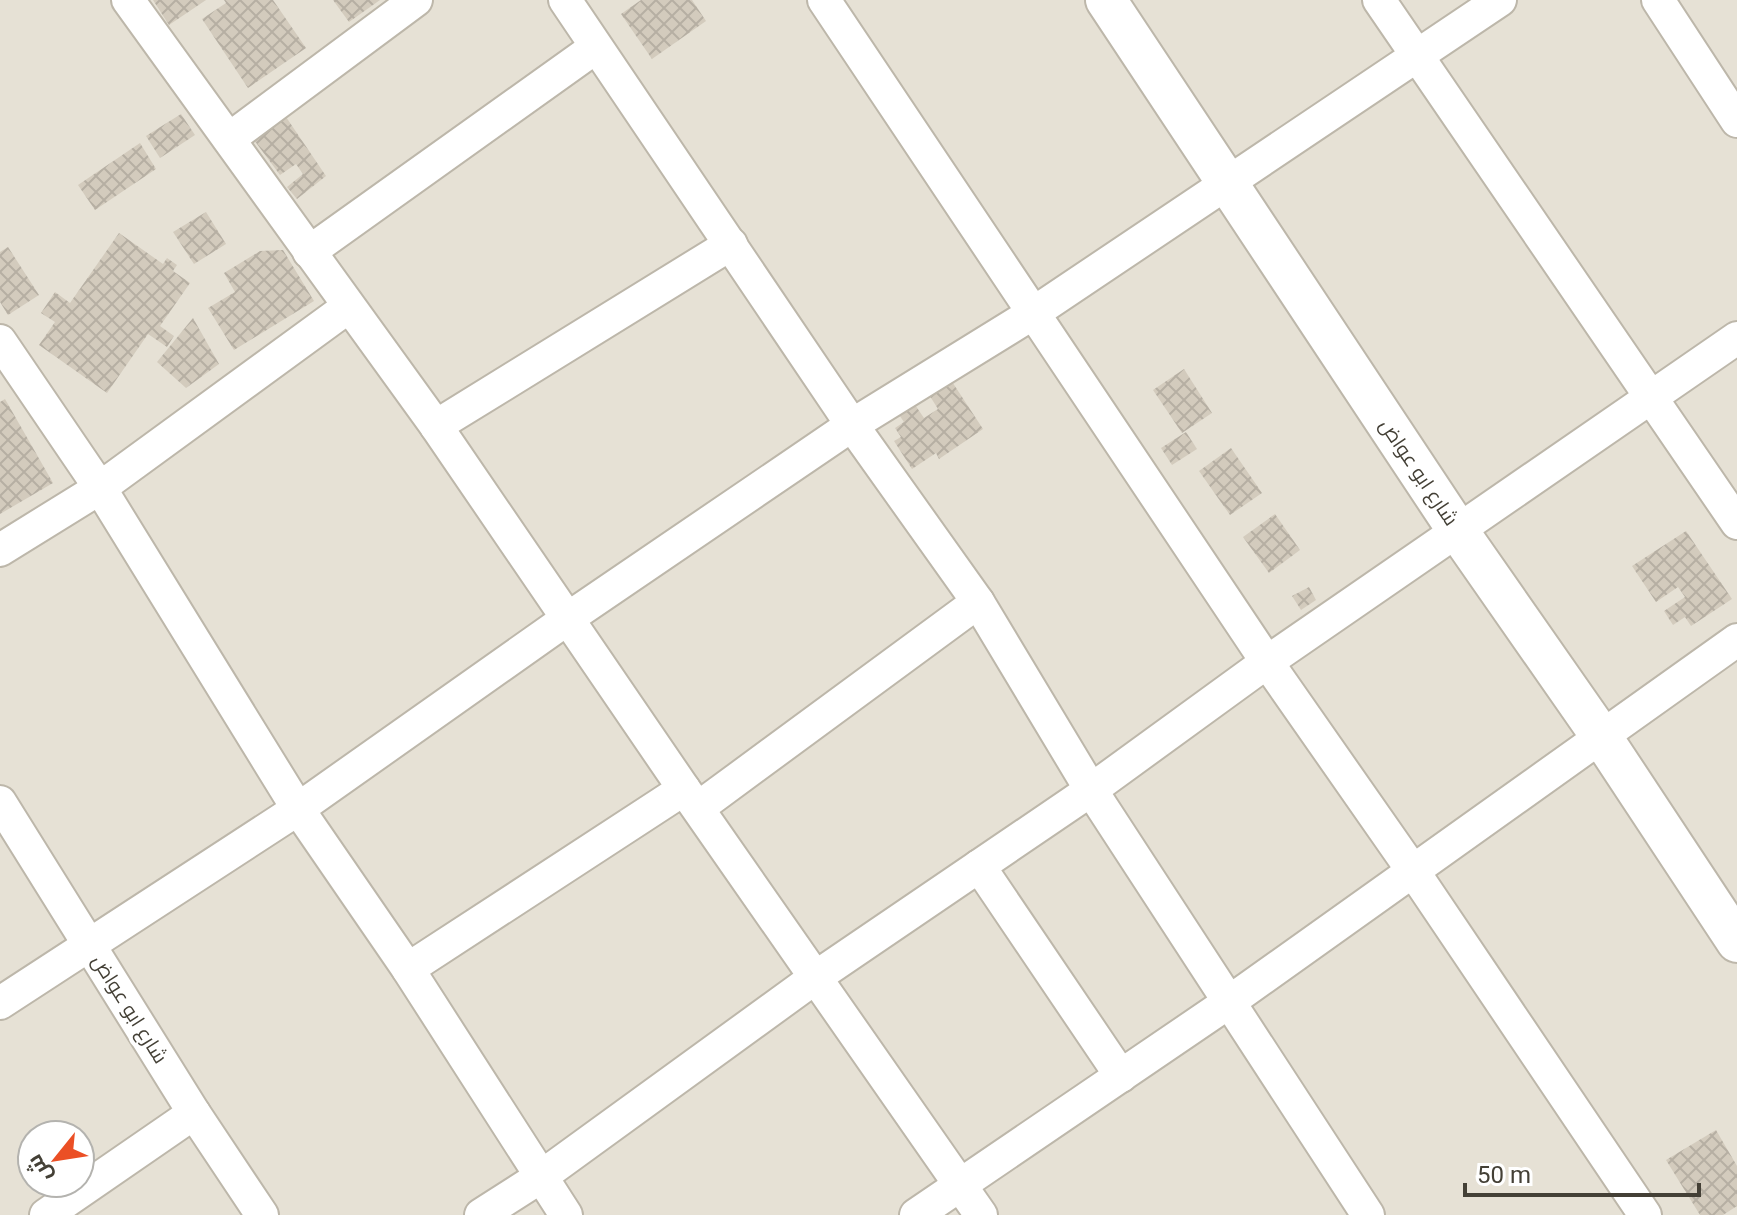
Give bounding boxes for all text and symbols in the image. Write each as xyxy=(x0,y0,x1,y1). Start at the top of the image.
street label: شارع ابو عواض xyxy=(1373,414,1463,531)
street label: شارع ابو عواض xyxy=(85,950,173,1069)
north arrow xyxy=(16,1119,96,1199)
scale bar xyxy=(1465,1147,1699,1197)
text: ش xyxy=(21,1150,58,1187)
text: 50 m xyxy=(1477,1161,1531,1189)

